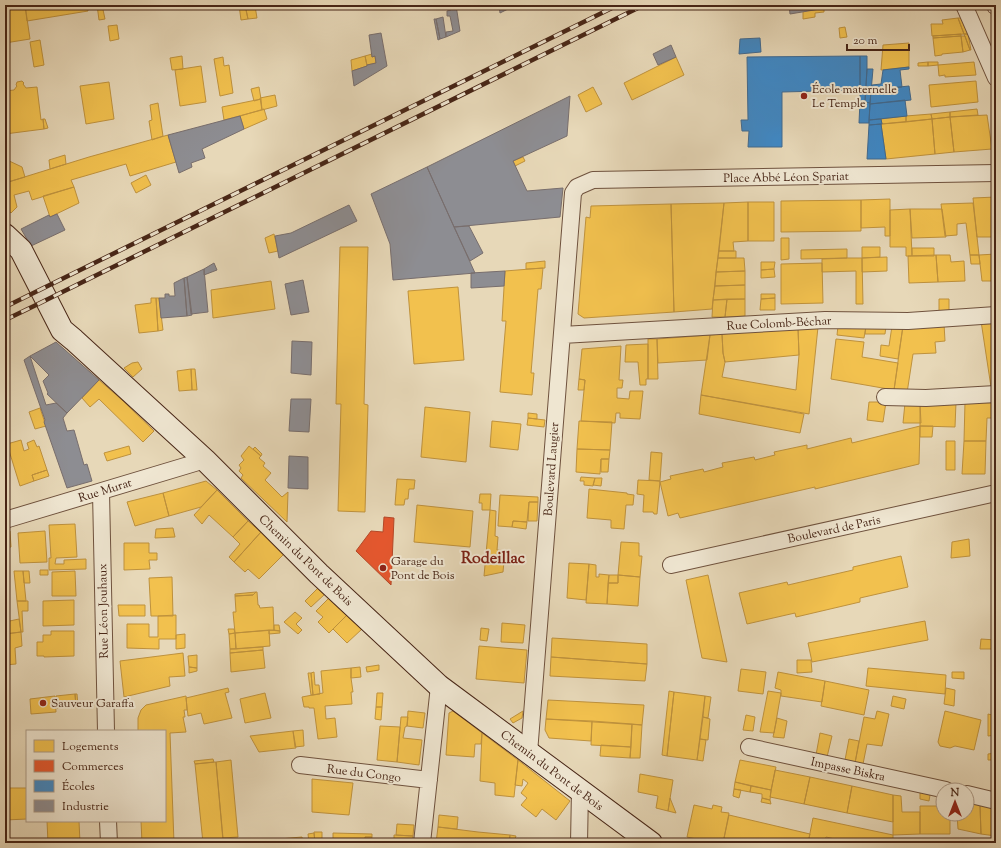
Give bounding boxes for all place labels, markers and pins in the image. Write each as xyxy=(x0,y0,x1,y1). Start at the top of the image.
place label: École maternelle Le Temple xyxy=(812,81,897,113)
marker: École maternelle Le Temple xyxy=(799,91,809,101)
place label: Garage du Pont de Bois xyxy=(391,553,455,585)
marker: Garage du Pont de Bois xyxy=(378,563,388,573)
place label: Sauveur Garaffa xyxy=(51,695,134,713)
marker: Sauveur Garaffa xyxy=(38,698,48,708)

